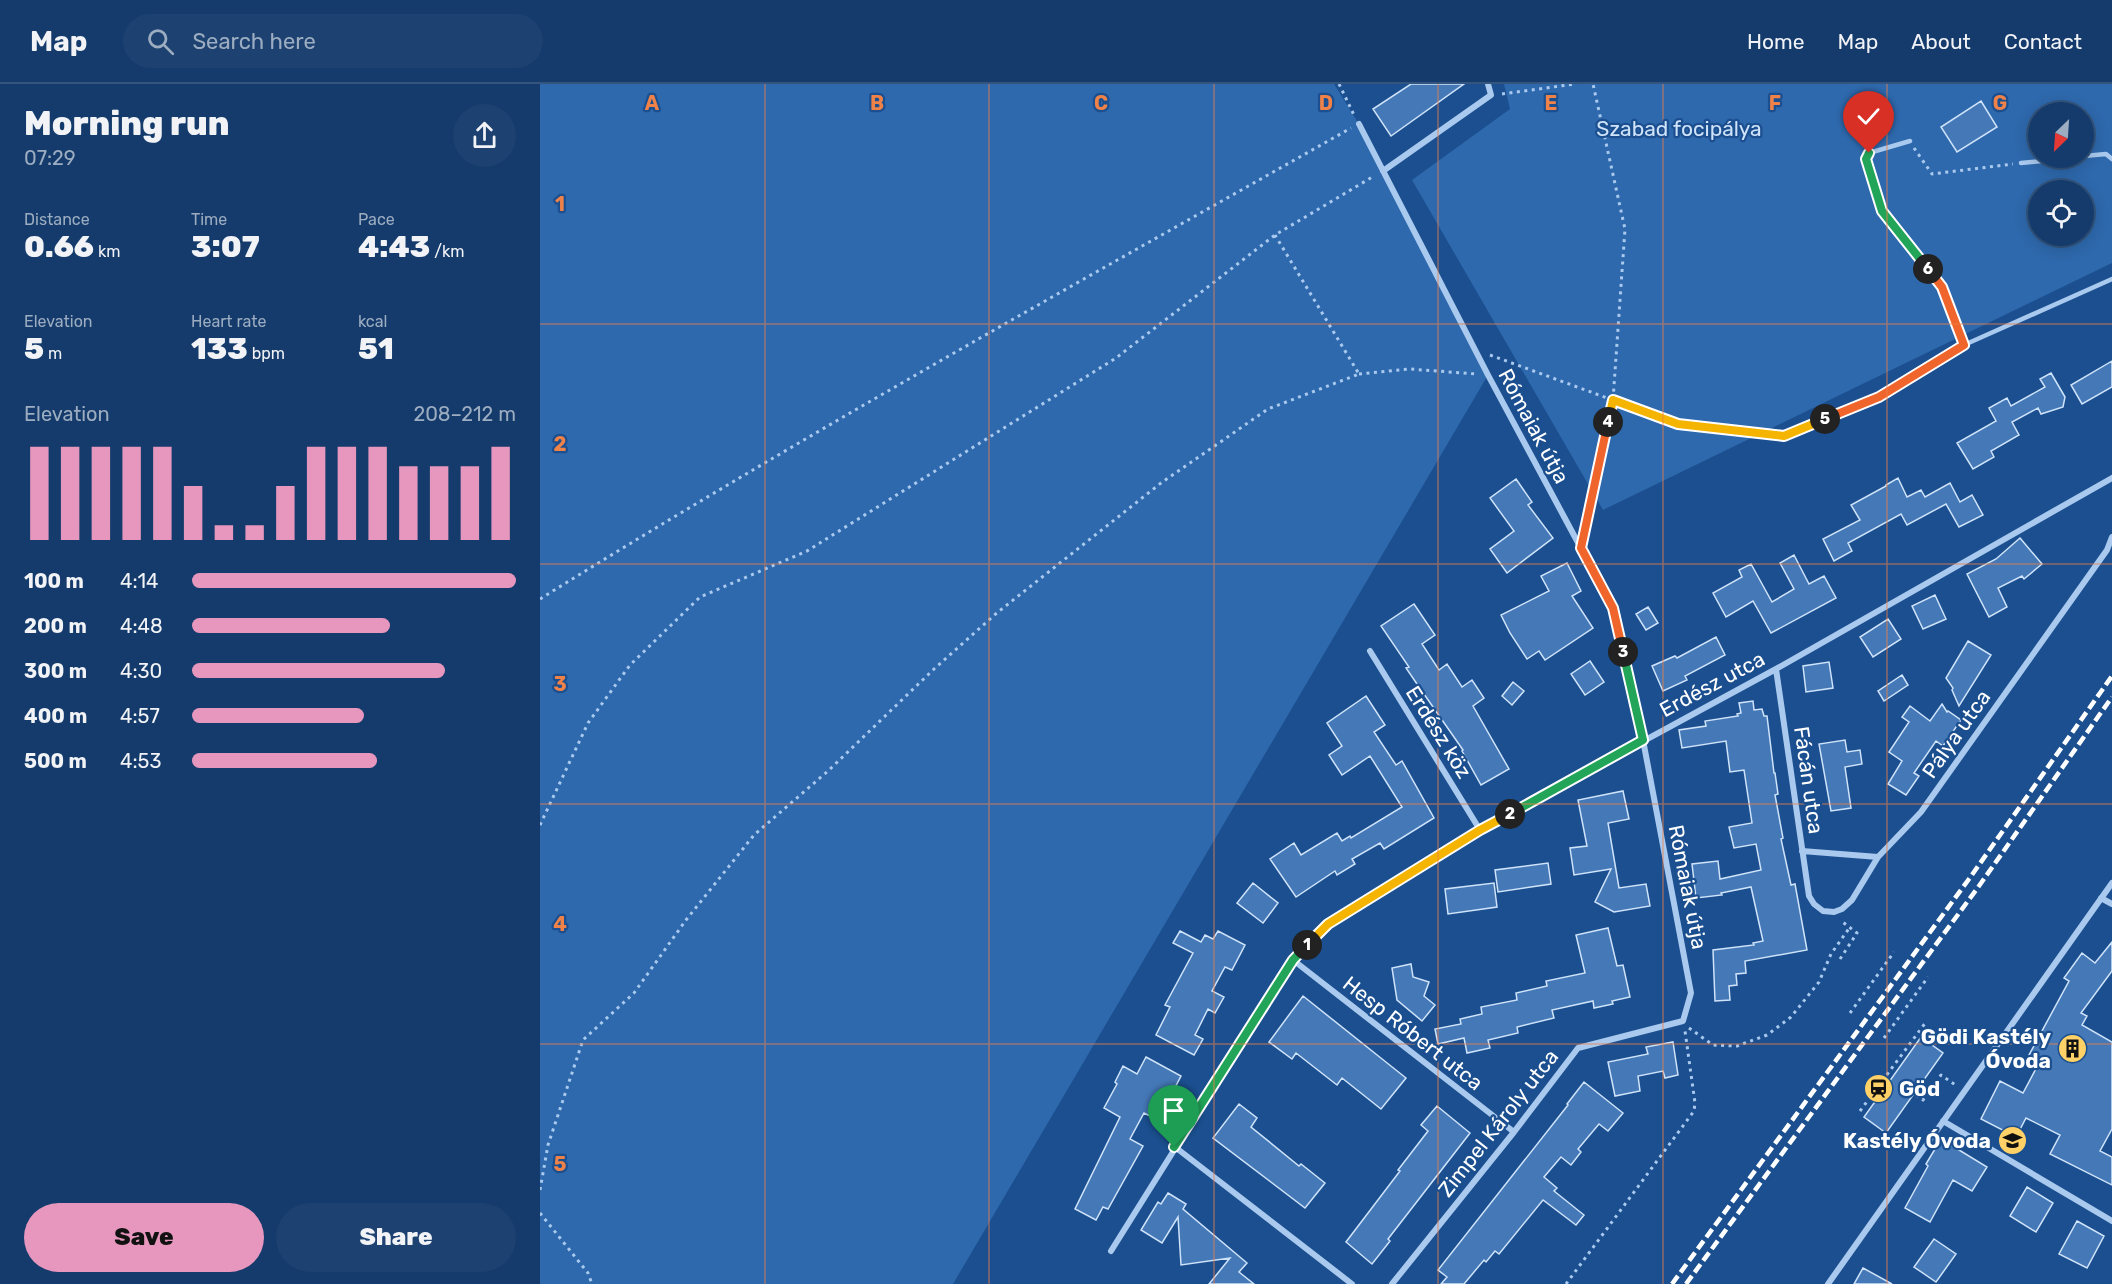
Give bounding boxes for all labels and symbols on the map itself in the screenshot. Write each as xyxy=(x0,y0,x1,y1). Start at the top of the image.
text: A xyxy=(645,91,660,115)
text: B xyxy=(870,91,884,115)
text: C xyxy=(1094,91,1108,115)
text: D xyxy=(1319,91,1333,115)
text: E xyxy=(1545,91,1557,115)
text: F xyxy=(1769,91,1781,115)
pin xyxy=(1843,91,1894,153)
text: G xyxy=(1993,91,2007,115)
north arrow xyxy=(2028,102,2094,168)
park label: Szabad focipálya xyxy=(1596,116,1762,141)
text: 1 xyxy=(555,192,565,216)
pin: 6 xyxy=(1913,254,1943,284)
street label: Rómaiak útja xyxy=(1493,364,1575,488)
pin: 5 xyxy=(1810,404,1840,434)
pin: 4 xyxy=(1593,407,1623,437)
text: 2 xyxy=(554,432,567,456)
pin: 3 xyxy=(1608,637,1638,667)
street label: Erdész utca xyxy=(1655,646,1769,722)
text: 3 xyxy=(553,672,567,696)
street label: Erdész köz xyxy=(1401,681,1477,783)
street label: Pálya utca xyxy=(1917,685,1995,783)
street label: Fácán utca xyxy=(1789,725,1829,835)
pin: 2 xyxy=(1495,799,1525,829)
street label: Rómaiak útja xyxy=(1664,823,1712,951)
text: 4 xyxy=(553,912,567,936)
pin: 1 xyxy=(1292,930,1322,960)
street label: Hesp Róbert utca xyxy=(1338,971,1488,1095)
place label: Gödi Kastély Óvoda xyxy=(1921,1024,2051,1073)
building icon: Gödi Kastély Óvoda xyxy=(2056,1032,2088,1064)
street label: Zimpel Károly utca xyxy=(1433,1044,1563,1202)
station icon: Göd xyxy=(1862,1072,1894,1104)
place label: Göd xyxy=(1899,1076,1940,1101)
pin xyxy=(1148,1085,1199,1147)
school or university icon: Kastély Óvoda xyxy=(1996,1124,2028,1156)
place label: Kastély Óvoda xyxy=(1843,1128,1991,1153)
text: 5 xyxy=(554,1152,567,1176)

